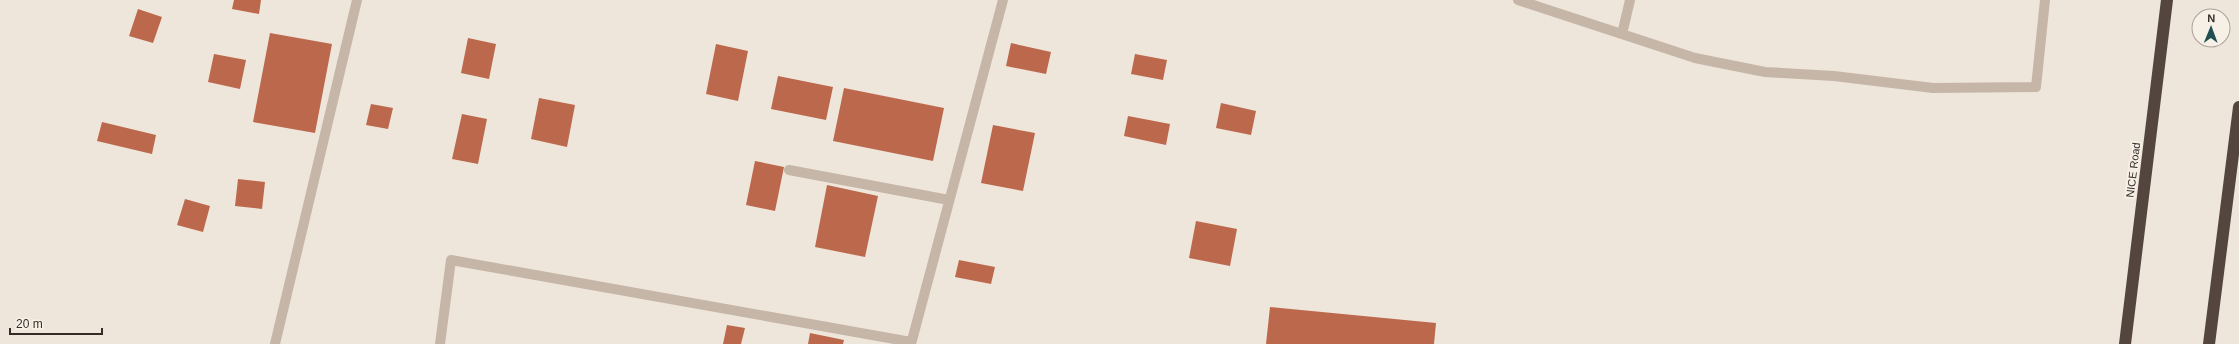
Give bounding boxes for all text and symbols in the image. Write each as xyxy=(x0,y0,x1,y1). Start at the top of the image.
north arrow xyxy=(2191,8,2231,48)
text: N xyxy=(2207,12,2215,24)
street label: NICE Road xyxy=(2124,142,2142,198)
scale bar xyxy=(10,310,102,336)
text: 20 m xyxy=(16,317,43,331)

